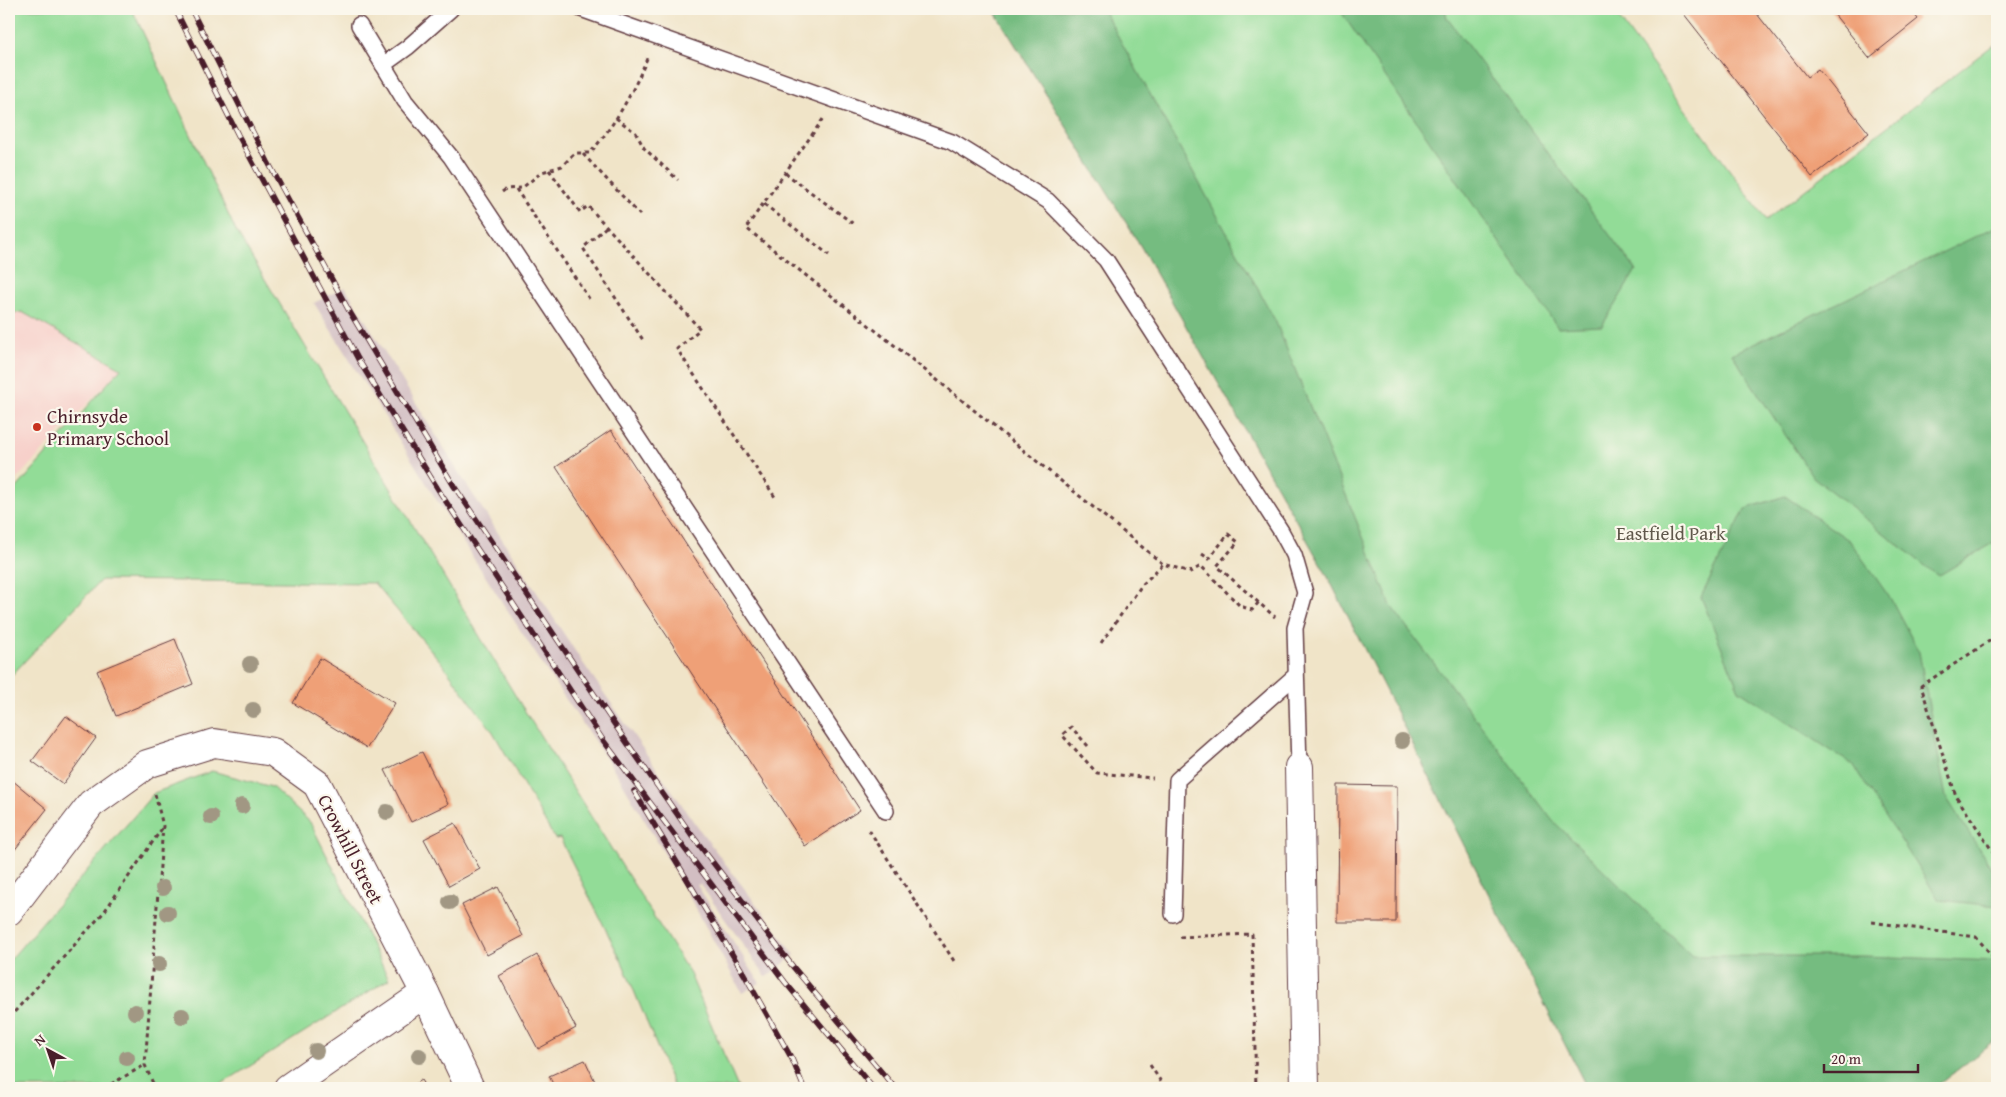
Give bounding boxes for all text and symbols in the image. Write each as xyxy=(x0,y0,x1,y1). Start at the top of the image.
place label: Chirnsyde Primary School xyxy=(47,402,169,452)
marker: Chirnsyde Primary School xyxy=(31,421,43,433)
park label: Eastfield Park xyxy=(1616,519,1726,547)
street label: Crowhill Street xyxy=(311,789,391,909)
north arrow xyxy=(22,1024,72,1074)
text: N xyxy=(30,1029,50,1051)
scale bar xyxy=(1824,1042,1917,1074)
text: 20 m xyxy=(1831,1048,1862,1069)

